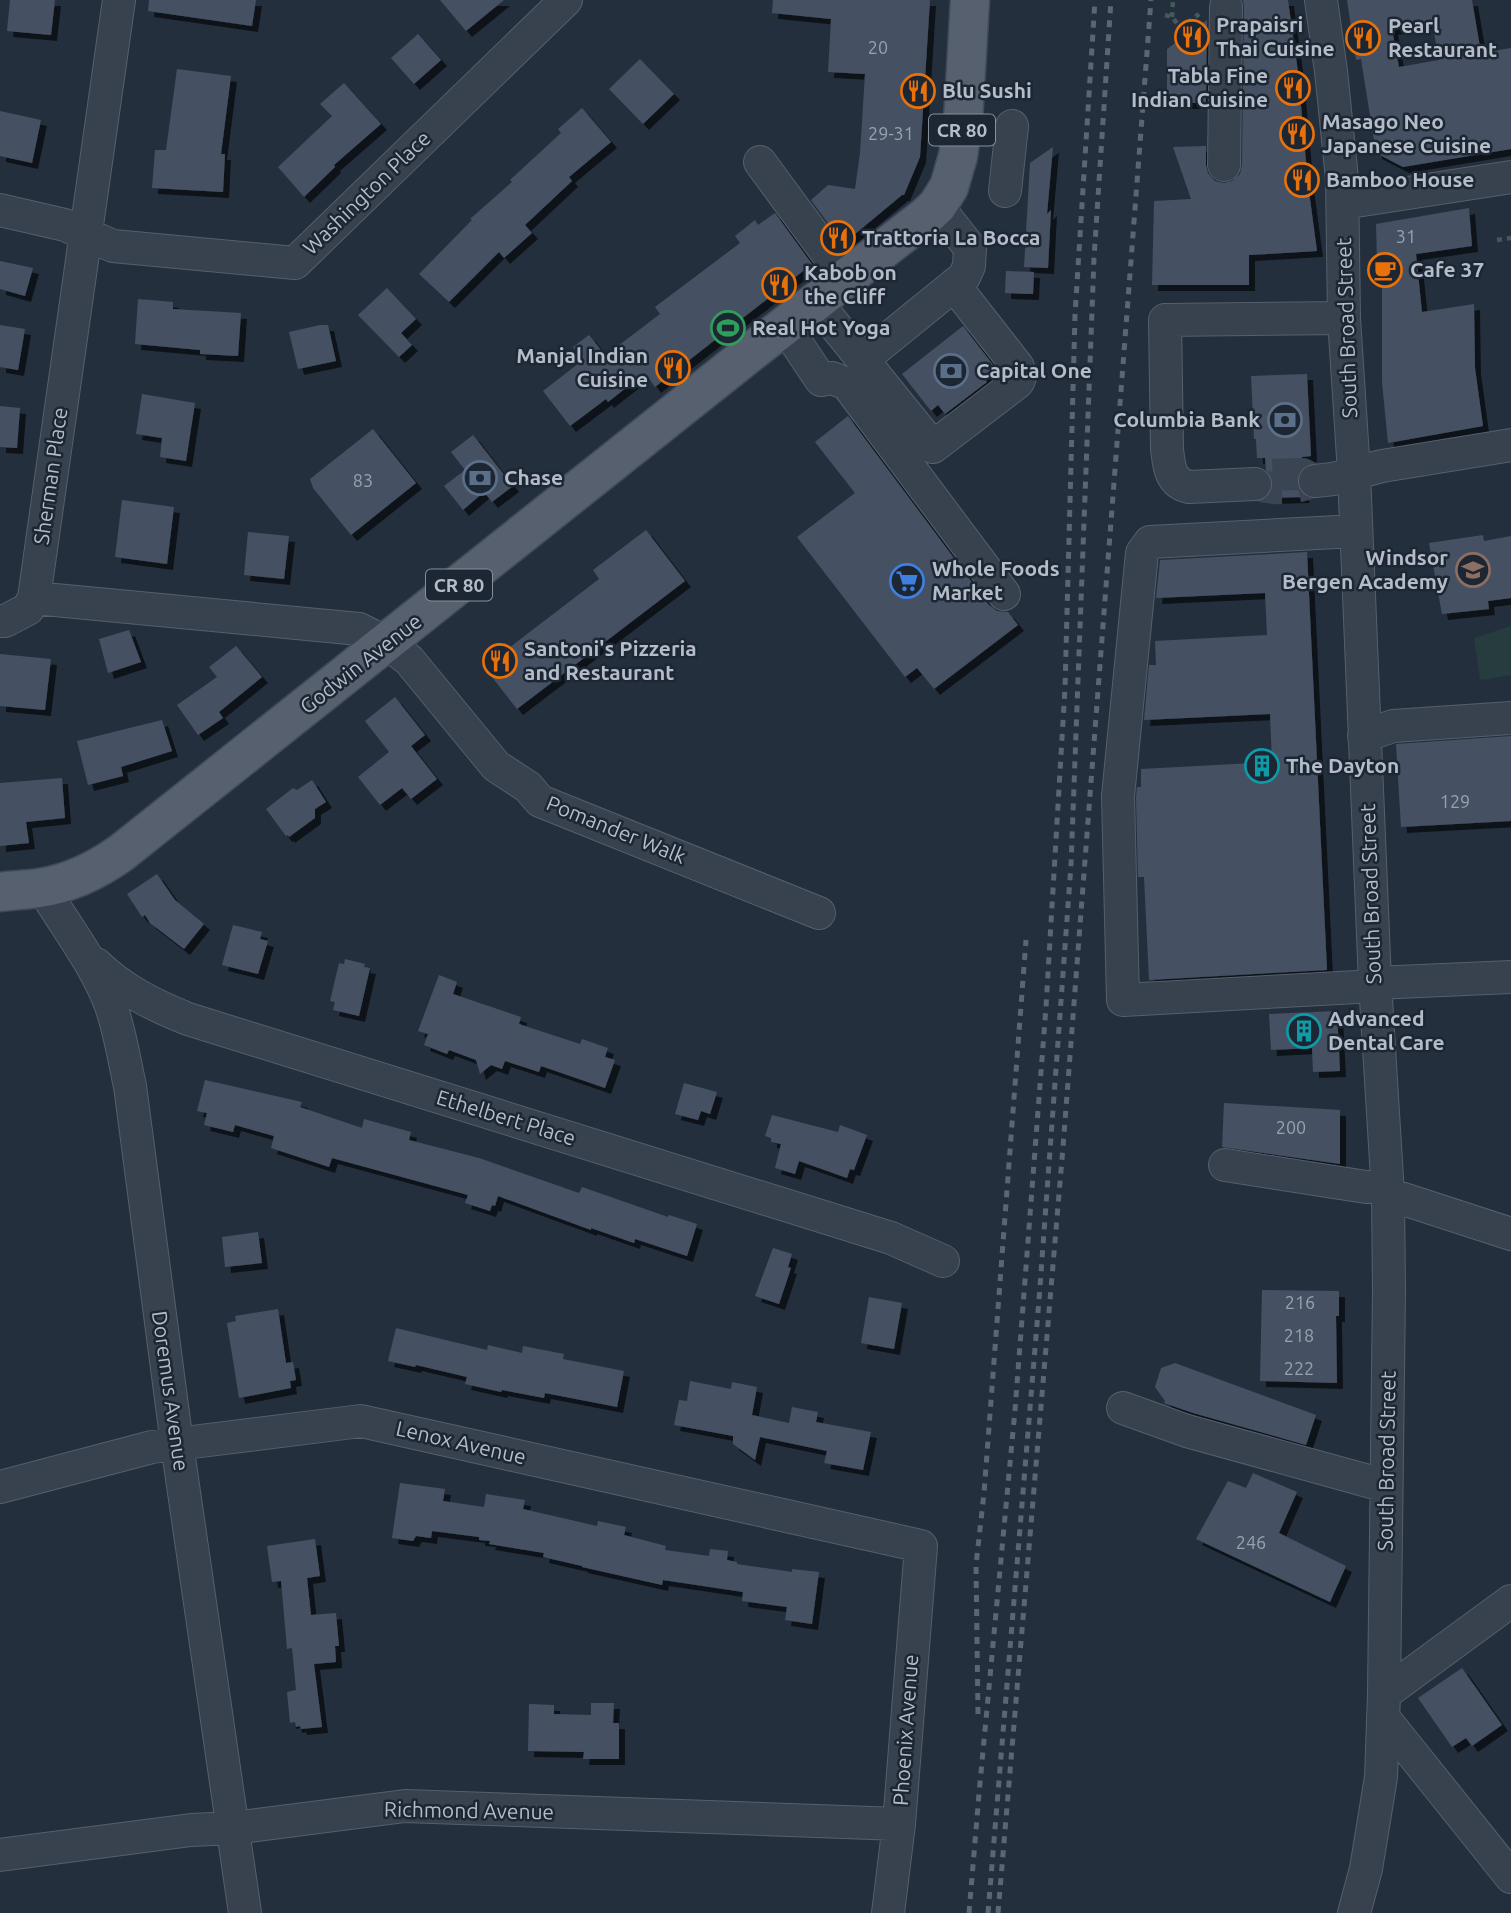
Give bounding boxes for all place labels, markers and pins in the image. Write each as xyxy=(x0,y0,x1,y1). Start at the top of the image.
place label: Prapaisri Thai Cuisine xyxy=(1216,12,1335,60)
place label: Pearl Restaurant xyxy=(1388,13,1497,61)
restaurant icon: Prapaisri Thai Cuisine xyxy=(1173,18,1211,56)
restaurant icon: Pearl Restaurant xyxy=(1344,19,1382,57)
place label: Tabla Fine Indian Cuisine xyxy=(1131,63,1268,111)
restaurant icon: Tabla Fine Indian Cuisine xyxy=(1274,69,1312,107)
restaurant icon: Blu Sushi xyxy=(899,72,937,110)
place label: Blu Sushi xyxy=(942,78,1032,102)
place label: Masago Neo Japanese Cuisine xyxy=(1322,109,1491,157)
restaurant icon: Masago Neo Japanese Cuisine xyxy=(1278,115,1316,153)
restaurant icon: Bamboo House xyxy=(1283,161,1321,199)
place label: Bamboo House xyxy=(1326,167,1474,191)
restaurant icon: Trattoria La Bocca xyxy=(819,219,857,257)
place label: Trattoria La Bocca xyxy=(862,225,1040,249)
cafe icon: Cafe 37 xyxy=(1366,251,1404,289)
place label: Cafe 37 xyxy=(1410,257,1484,281)
place label: Kabob on the Cliff xyxy=(804,260,897,308)
restaurant icon: Kabob on the Cliff xyxy=(760,266,798,304)
sports icon: Real Hot Yoga xyxy=(709,309,747,347)
place label: Real Hot Yoga xyxy=(752,315,890,339)
place label: Manjal Indian Cuisine xyxy=(516,343,648,391)
restaurant icon: Manjal Indian Cuisine xyxy=(654,349,692,387)
bank icon: Capital One xyxy=(932,352,970,390)
place label: Capital One xyxy=(976,358,1092,382)
bank icon: Columbia Bank xyxy=(1266,401,1304,439)
place label: Columbia Bank xyxy=(1113,407,1260,431)
bank icon: Chase xyxy=(461,459,499,497)
place label: Chase xyxy=(504,465,563,489)
place label: Windsor Bergen Academy xyxy=(1282,545,1448,593)
school or university icon: Windsor Bergen Academy xyxy=(1454,551,1492,589)
place label: Whole Foods Market xyxy=(932,556,1060,604)
supermarket icon: Whole Foods Market xyxy=(888,562,926,600)
place label: Santoni's Pizzeria and Restaurant xyxy=(524,636,697,684)
restaurant icon: Santoni's Pizzeria and Restaurant xyxy=(481,642,519,680)
building icon: The Dayton xyxy=(1243,747,1281,785)
place label: The Dayton xyxy=(1286,753,1399,777)
place label: Advanced Dental Care xyxy=(1328,1006,1445,1054)
building icon: Advanced Dental Care xyxy=(1285,1012,1323,1050)

